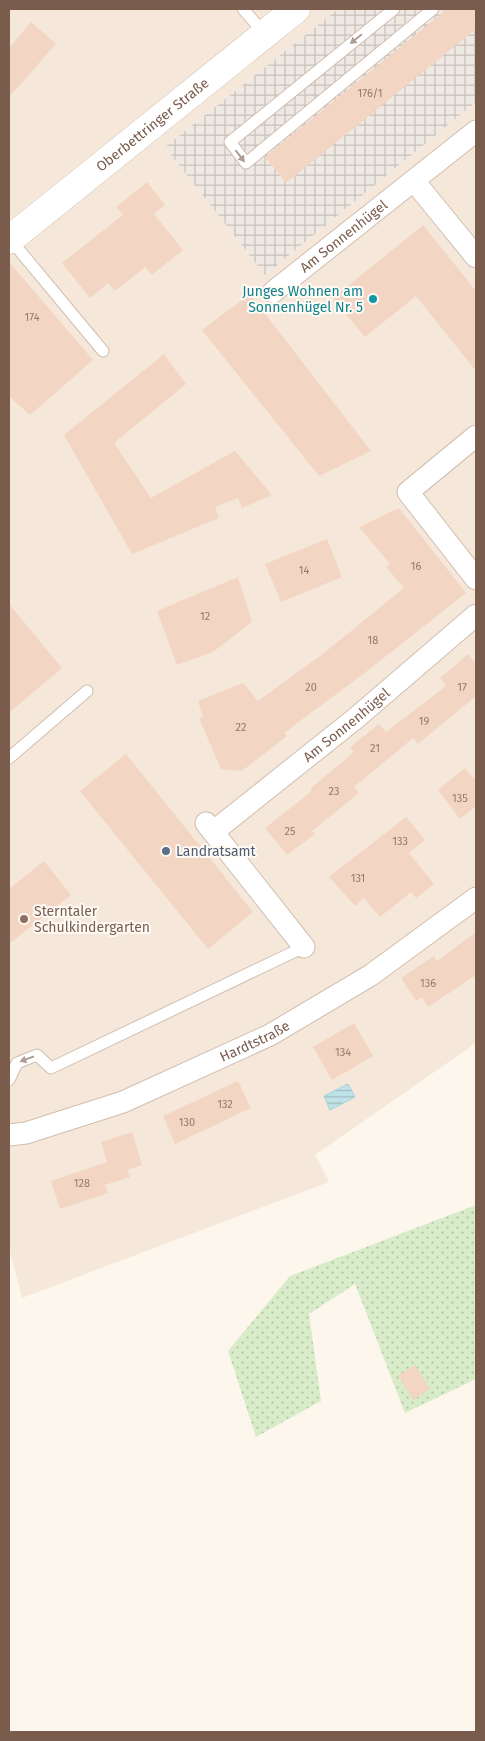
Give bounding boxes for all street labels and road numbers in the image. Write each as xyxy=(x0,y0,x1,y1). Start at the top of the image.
street label: Oberbettringer Straße xyxy=(93,75,212,175)
street label: Am Sonnenhügel xyxy=(297,197,391,276)
street label: Am Sonnenhügel xyxy=(300,685,393,766)
street label: Hardtstraße xyxy=(217,1017,293,1066)

